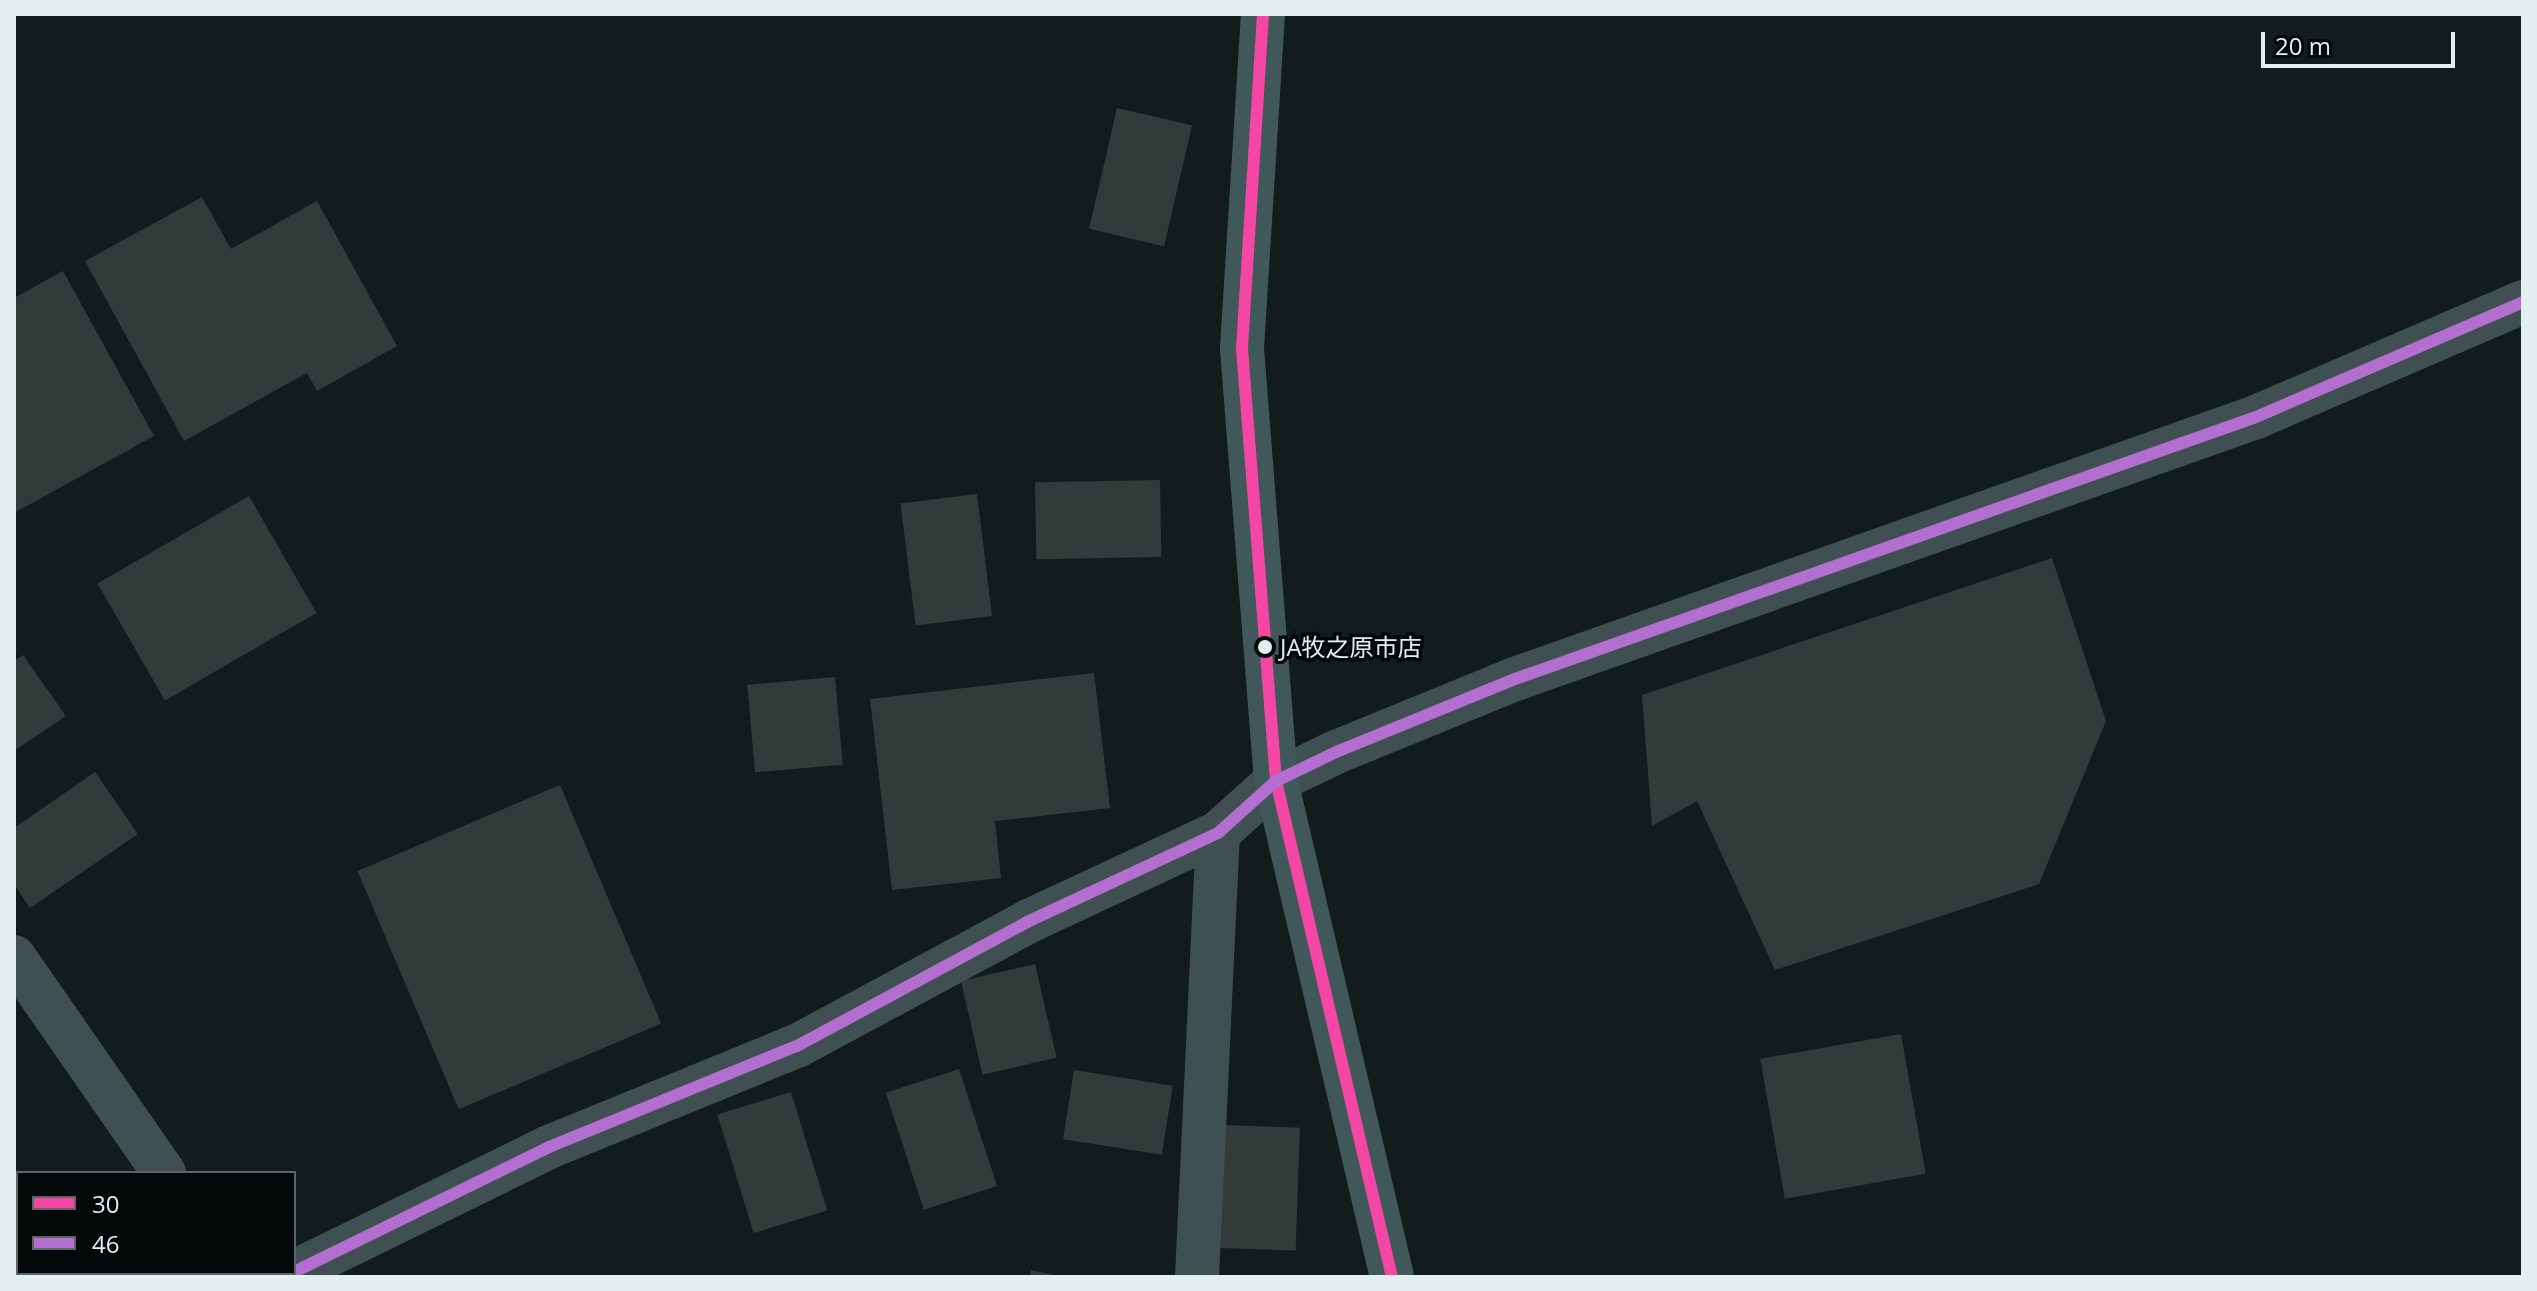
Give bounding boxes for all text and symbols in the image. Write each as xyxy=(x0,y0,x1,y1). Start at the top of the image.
scale bar xyxy=(2265,16,2459,66)
text: 20 m xyxy=(2275,29,2331,62)
place label: JA牧之原市店 xyxy=(1280,633,1422,661)
marker: JA牧之原市店 xyxy=(1257,639,1273,655)
legend xyxy=(16,1171,296,1275)
text: 30 xyxy=(92,1187,119,1220)
text: 46 xyxy=(92,1227,119,1260)

